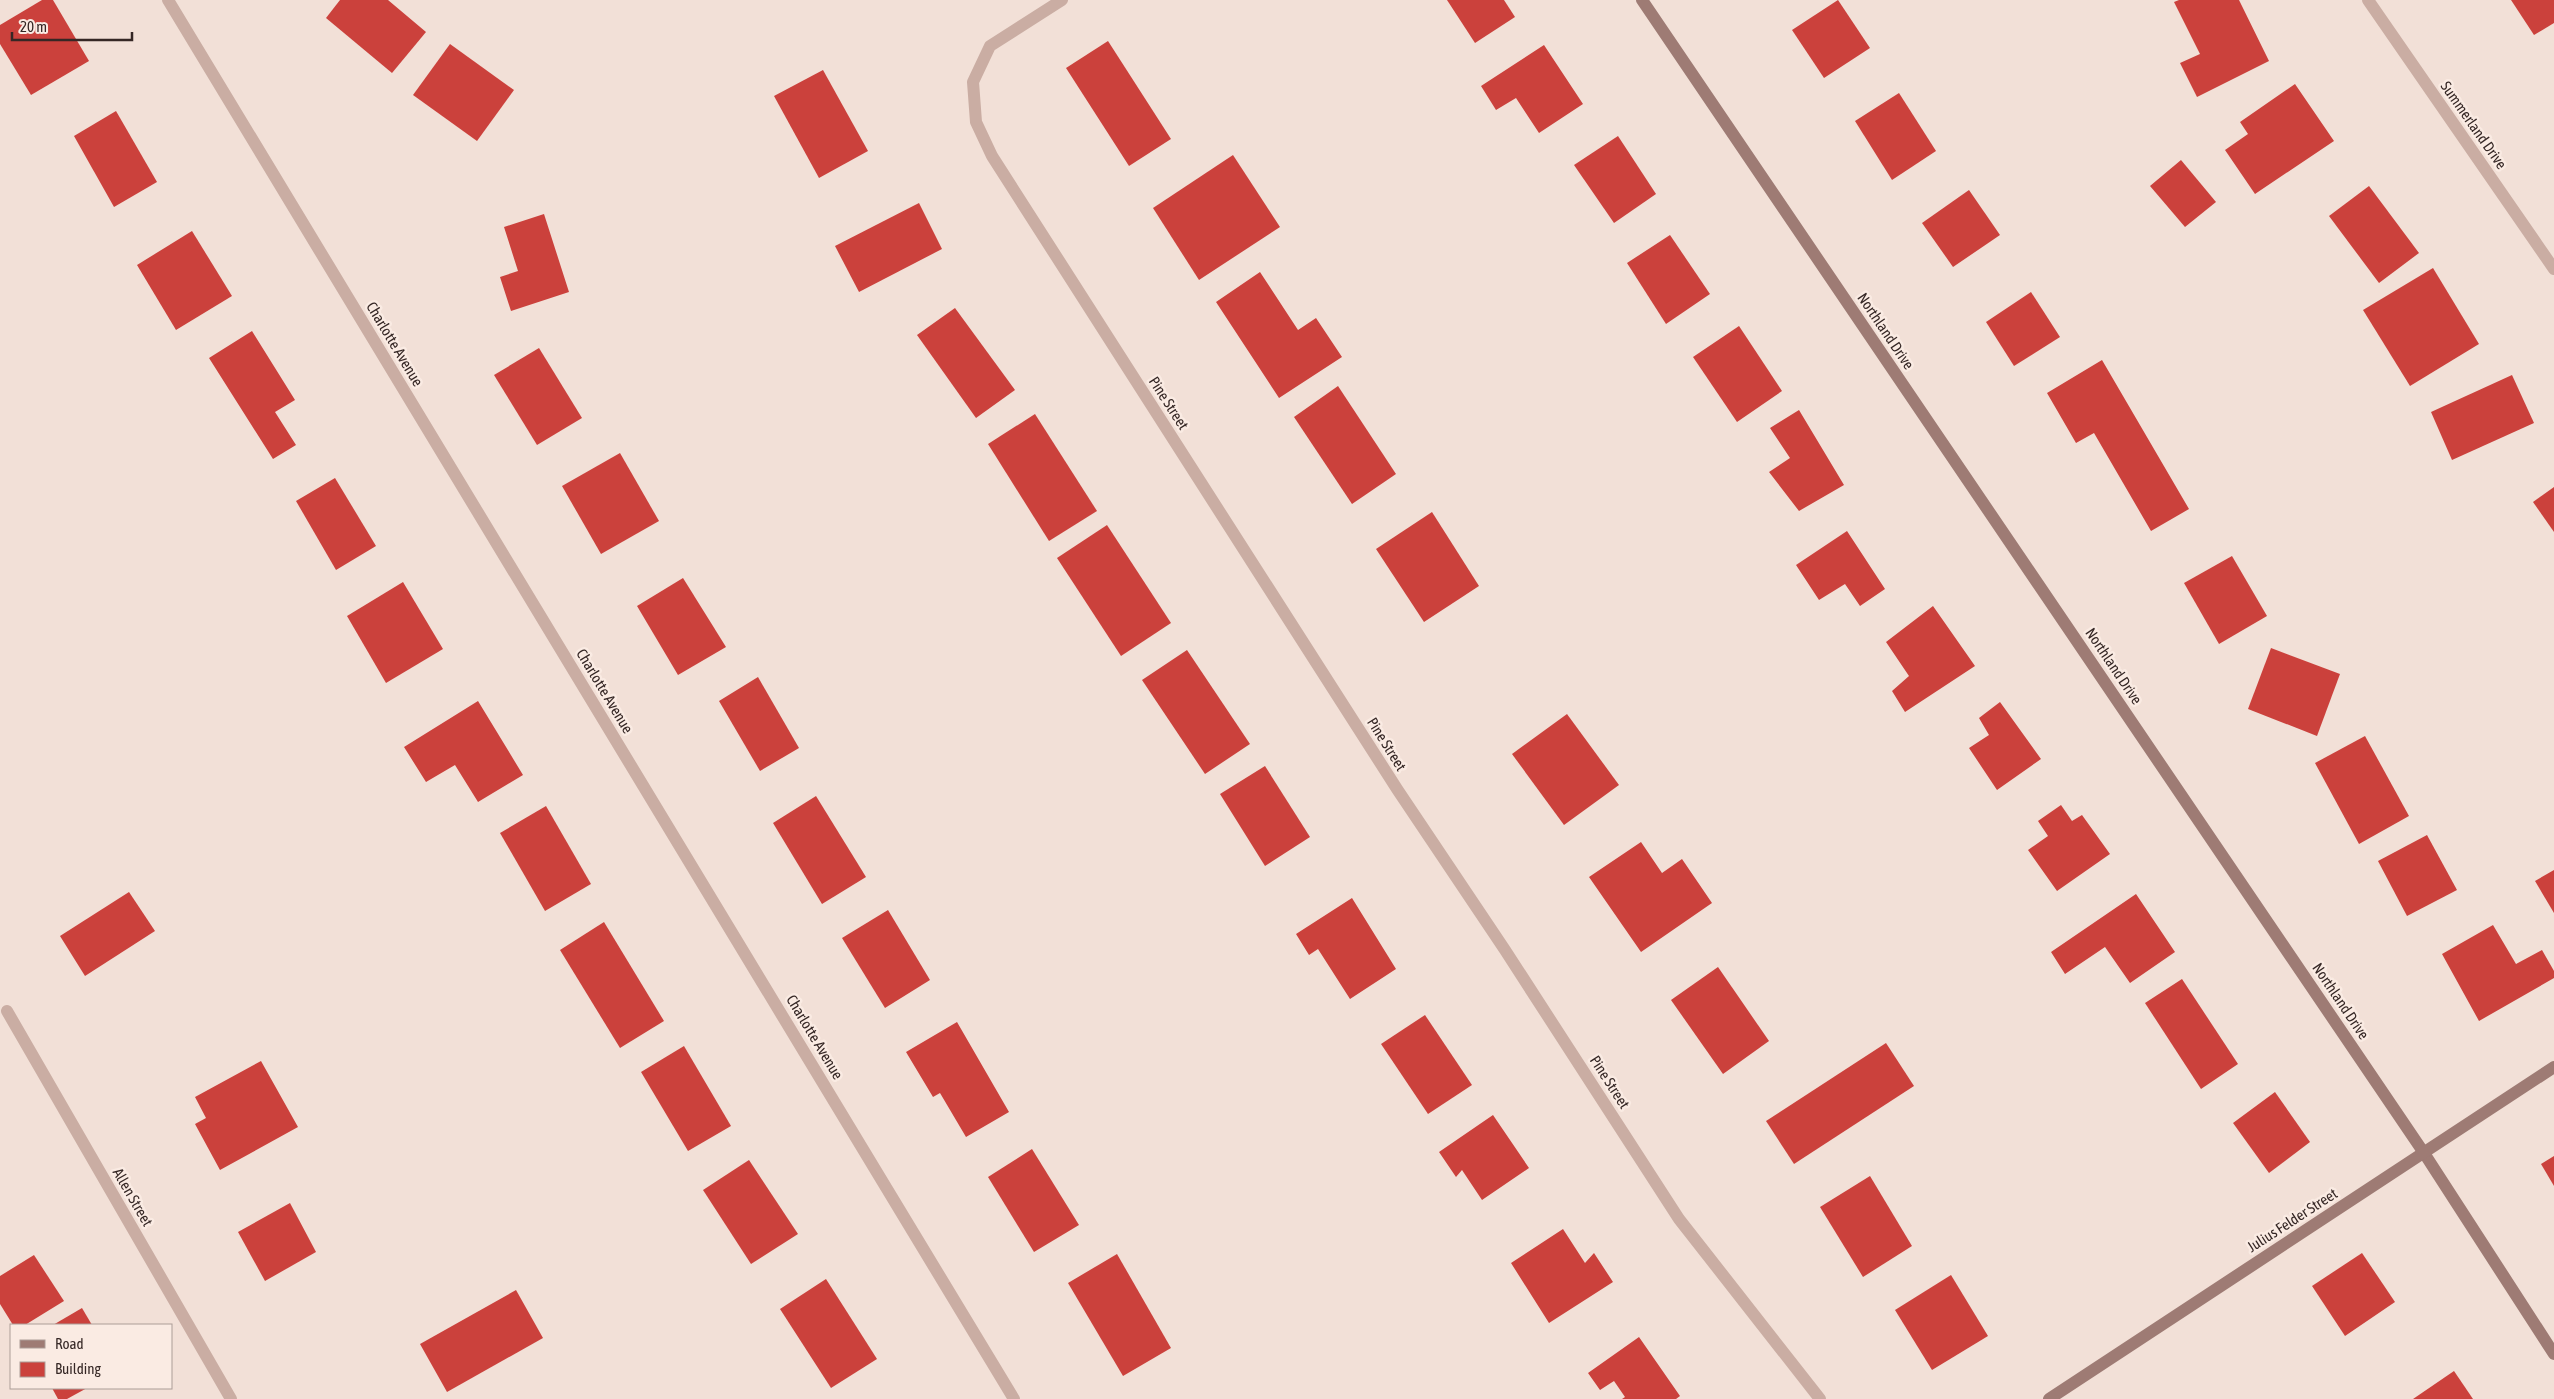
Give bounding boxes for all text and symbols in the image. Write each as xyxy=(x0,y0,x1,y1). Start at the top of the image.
scale bar xyxy=(12,10,132,42)
text: 20 m xyxy=(20,18,47,35)
street label: Summerland Drive xyxy=(2438,78,2511,172)
street label: Northland Drive xyxy=(1854,290,1918,373)
street label: Charlotte Avenue xyxy=(363,299,427,389)
street label: Pine Street xyxy=(1146,373,1192,433)
street label: Northland Drive xyxy=(2082,625,2146,708)
street label: Charlotte Avenue xyxy=(573,646,637,736)
street label: Pine Street xyxy=(1364,714,1410,774)
street label: Northland Drive xyxy=(2309,960,2373,1043)
street label: Charlotte Avenue xyxy=(783,992,847,1082)
street label: Pine Street xyxy=(1587,1052,1633,1112)
street label: Allen Street xyxy=(110,1165,156,1229)
street label: Julius Felder Street xyxy=(2244,1185,2340,1255)
legend xyxy=(10,1324,172,1389)
text: Road xyxy=(55,1335,84,1352)
text: Building xyxy=(55,1360,101,1377)

